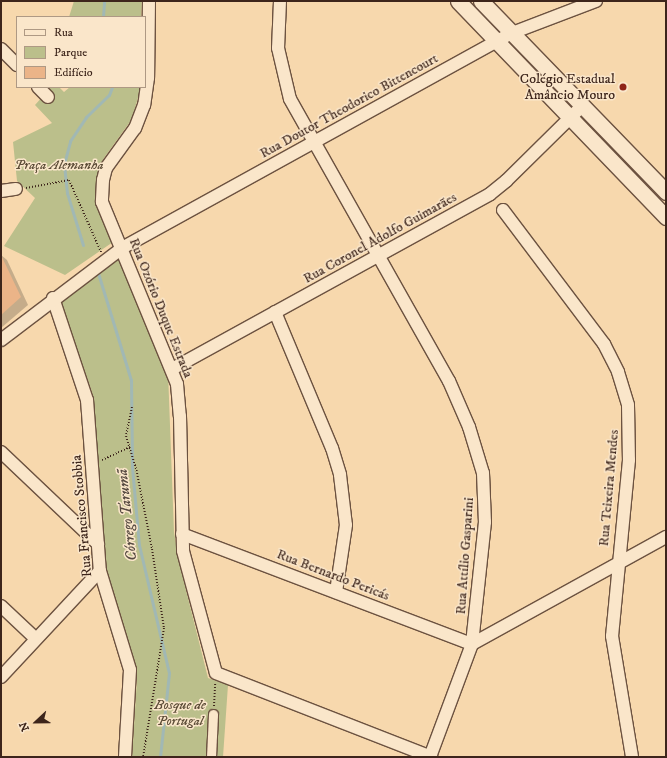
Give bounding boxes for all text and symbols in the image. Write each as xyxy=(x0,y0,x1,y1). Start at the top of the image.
legend xyxy=(16,16,146,88)
text: Rua xyxy=(54,25,73,40)
text: Parque xyxy=(54,45,87,60)
street label: Rua Doutor Theodorico Bittencourt xyxy=(257,50,441,162)
text: Edifício xyxy=(54,65,93,80)
place label: Colégio Estadual Amâncio Mouro xyxy=(520,71,615,104)
marker: Colégio Estadual Amâncio Mouro xyxy=(618,82,628,92)
park label: Praça Alemanha xyxy=(14,157,104,173)
street label: Rua Coronel Adolfo Guimarães xyxy=(300,189,460,287)
street label: Rua Ozório Duque Estrada xyxy=(125,236,197,380)
street label: Rua Teixeira Mendes xyxy=(596,429,622,547)
street label: Rua Francisco Stobbia xyxy=(68,454,96,578)
water label: Córrego Tarumã xyxy=(113,468,141,562)
street label: Rua Attílio Gasparini xyxy=(453,497,477,615)
street label: Rua Bernardo Pericás xyxy=(274,546,392,604)
park label: Bosque de Portugal xyxy=(154,697,206,730)
north arrow xyxy=(16,702,56,742)
text: N xyxy=(17,720,33,733)

